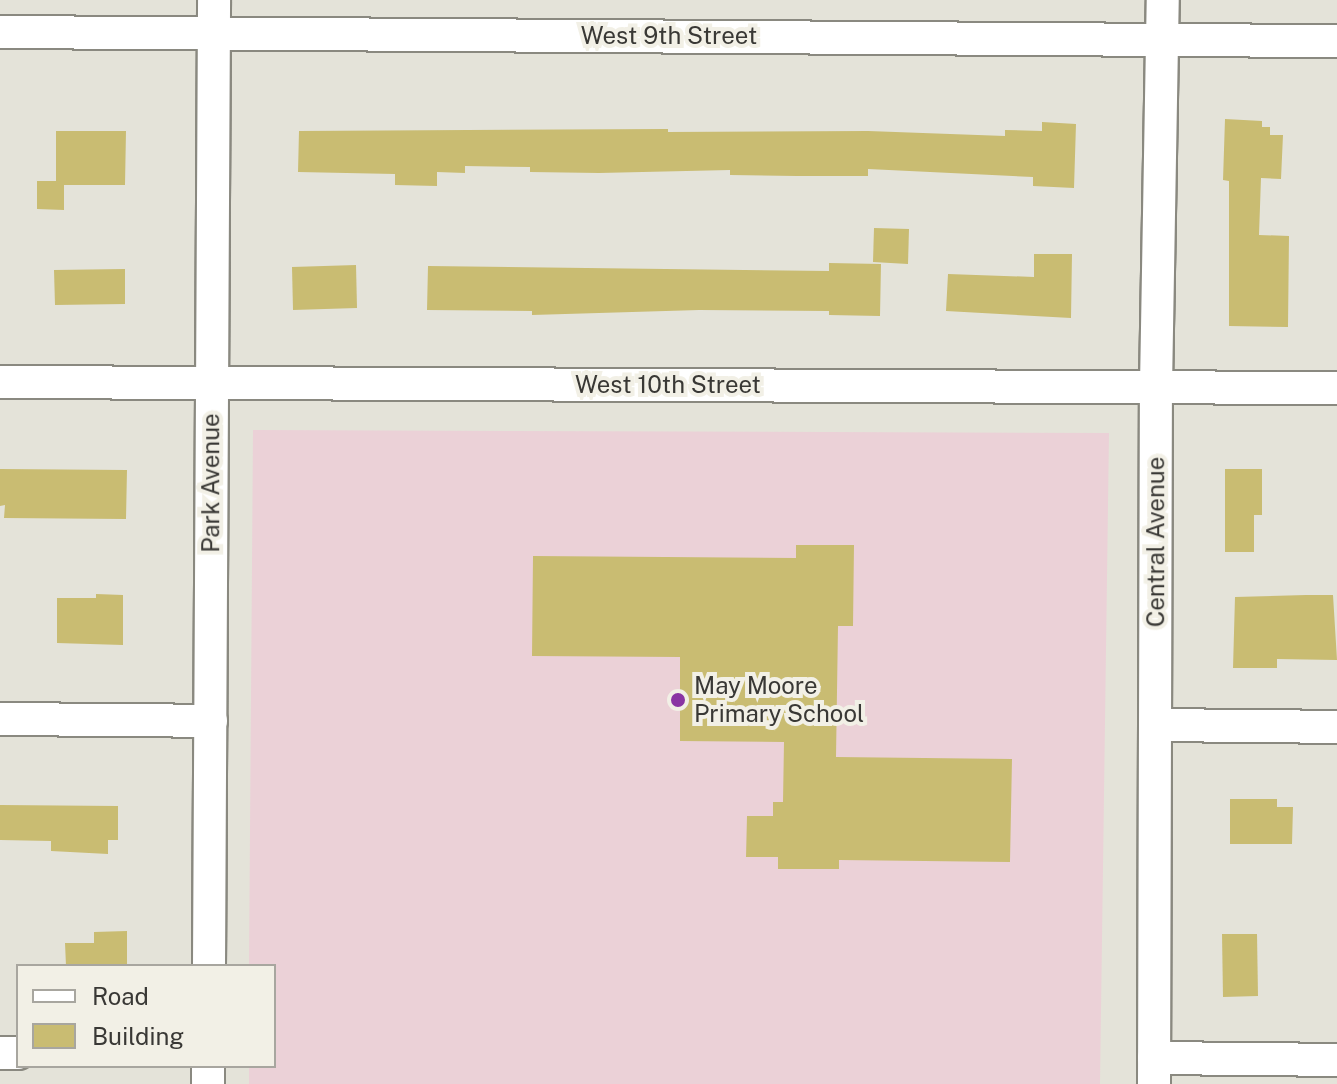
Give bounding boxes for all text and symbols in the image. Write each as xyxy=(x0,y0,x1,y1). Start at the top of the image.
street label: West 9th Street xyxy=(581,22,757,50)
street label: West 10th Street xyxy=(575,371,761,399)
street label: Park Avenue xyxy=(197,413,225,553)
street label: Central Avenue xyxy=(1142,457,1170,627)
place label: May Moore Primary School xyxy=(694,672,864,728)
marker: May Moore Primary School xyxy=(669,691,687,709)
legend xyxy=(16,964,276,1068)
text: Road xyxy=(92,982,149,1010)
text: Building xyxy=(92,1022,184,1050)

